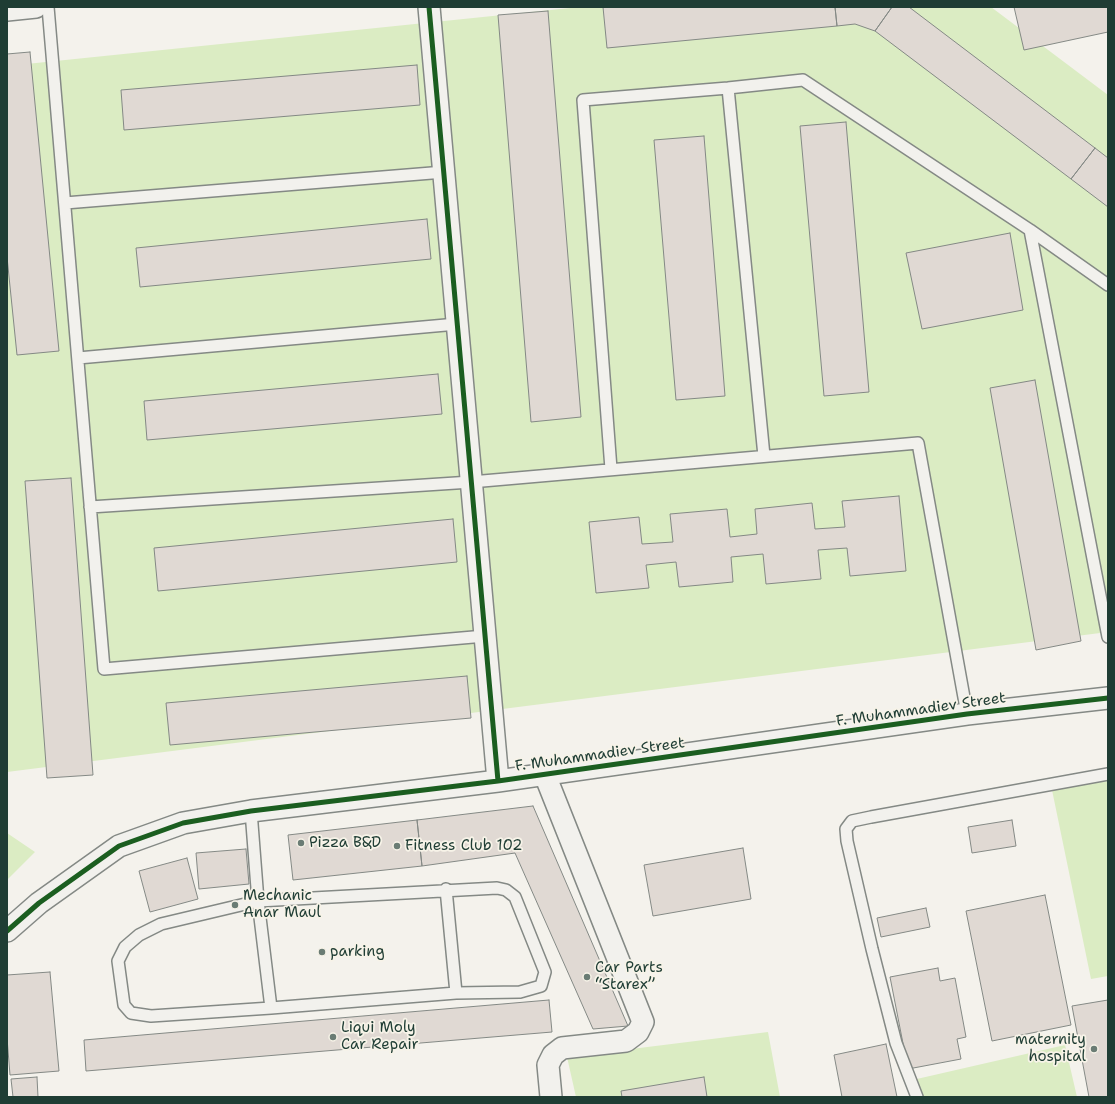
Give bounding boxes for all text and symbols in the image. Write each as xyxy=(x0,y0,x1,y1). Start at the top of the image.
street label: F. Muhammadiev Street xyxy=(835,689,1007,731)
street label: F. Muhammadiev Street xyxy=(514,734,686,776)
place label: Pizza B&D xyxy=(309,834,381,852)
place label: Fitness Club 102 xyxy=(405,837,523,855)
marker: Pizza B&D xyxy=(296,838,306,848)
marker: Fitness Club 102 xyxy=(392,841,402,851)
place label: Mechanic Anar Maul xyxy=(243,887,321,922)
marker: Mechanic Anar Maul xyxy=(230,900,240,910)
place label: parking xyxy=(330,943,385,961)
marker: parking xyxy=(317,947,327,957)
place label: Car Parts “Starex” xyxy=(595,959,663,994)
marker: Car Parts “Starex” xyxy=(582,972,592,982)
place label: Liqui Moly Car Repair xyxy=(341,1019,418,1054)
place label: maternity hospital xyxy=(1015,1031,1086,1066)
marker: Liqui Moly Car Repair xyxy=(328,1032,338,1042)
marker: maternity hospital xyxy=(1089,1044,1099,1054)

